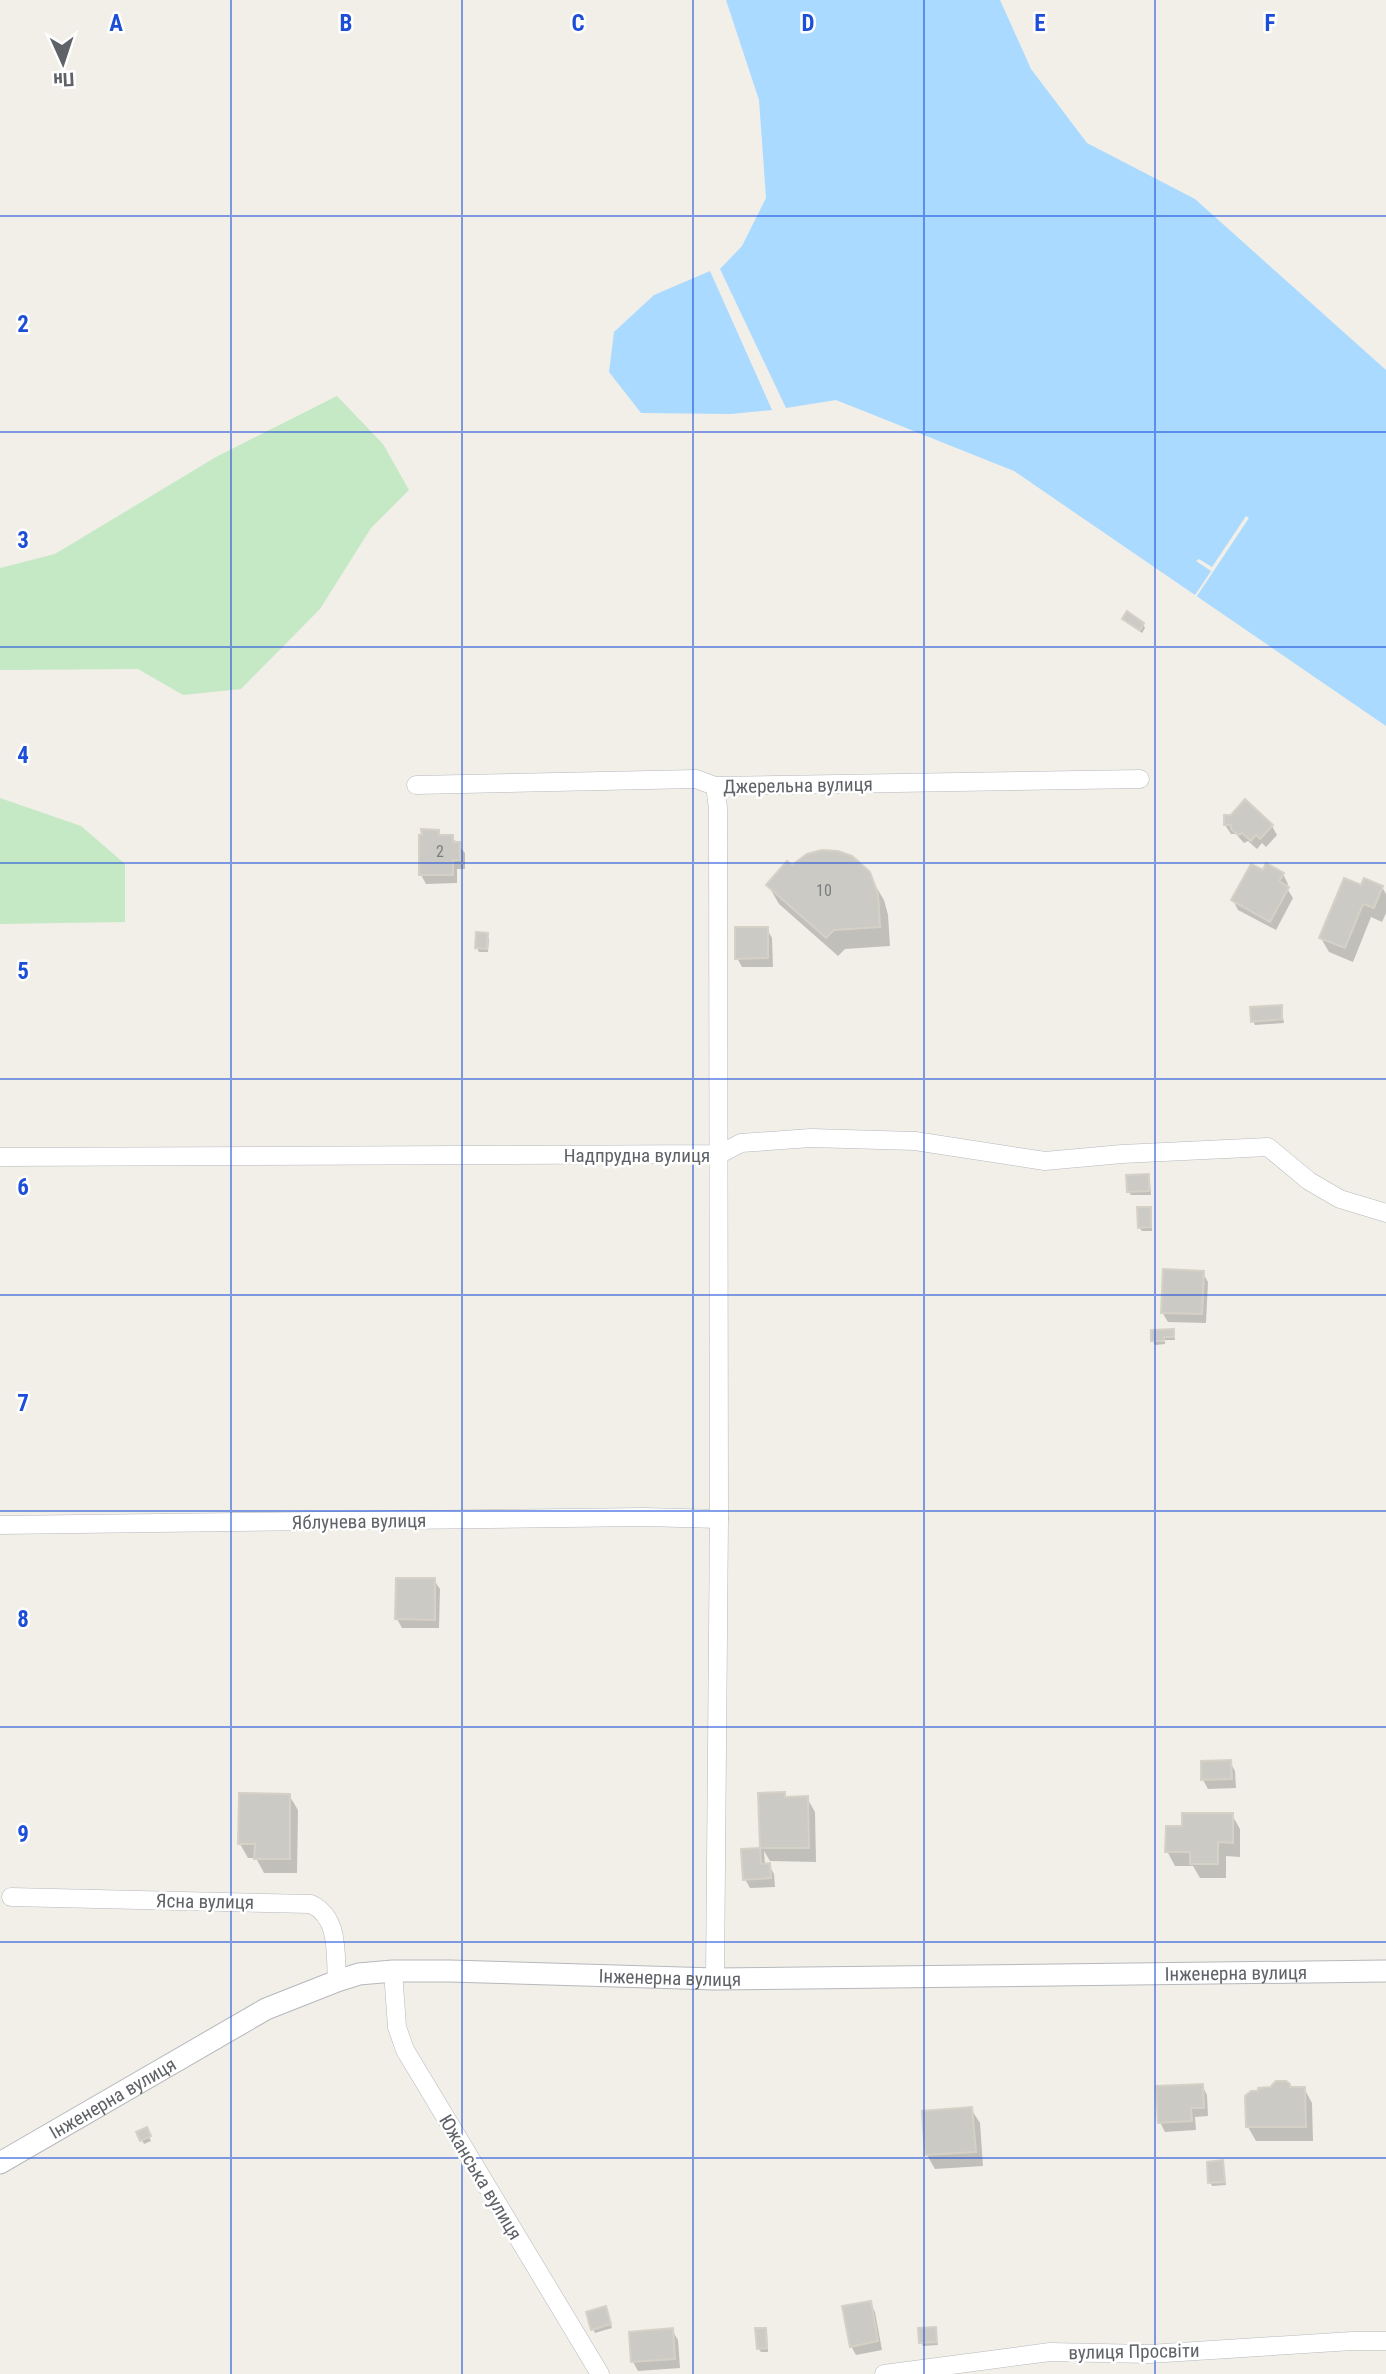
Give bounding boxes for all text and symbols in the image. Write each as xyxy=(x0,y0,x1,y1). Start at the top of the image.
text: A xyxy=(109,10,123,37)
text: B xyxy=(340,10,352,37)
text: C xyxy=(571,10,585,37)
text: D xyxy=(802,10,815,37)
text: E xyxy=(1034,10,1046,37)
text: F xyxy=(1265,10,1276,37)
north arrow xyxy=(28,28,98,98)
text: Пн xyxy=(53,67,75,92)
text: 2 xyxy=(17,311,29,338)
text: 3 xyxy=(17,527,29,554)
text: 4 xyxy=(17,742,29,769)
street label: Джерельна вулиця xyxy=(723,773,873,798)
house number: 2 xyxy=(436,842,444,861)
house number: 10 xyxy=(816,881,832,900)
text: 5 xyxy=(17,958,29,985)
street label: Надпрудна вулиця xyxy=(564,1144,710,1167)
text: 6 xyxy=(17,1174,29,1201)
text: 7 xyxy=(17,1390,29,1417)
street label: Яблунева вулиця xyxy=(291,1509,427,1534)
text: 8 xyxy=(17,1606,29,1633)
text: 9 xyxy=(17,1821,29,1848)
street label: Ясна вулиця xyxy=(156,1889,254,1914)
street label: Інженерна вулиця xyxy=(1165,1961,1307,1986)
street label: Інженерна вулиця xyxy=(598,1964,741,1991)
street label: Інженерна вулиця xyxy=(45,2053,180,2144)
street label: Южанська вулиця xyxy=(434,2110,527,2244)
street label: вулиця Просвіти xyxy=(1068,2339,1200,2364)

